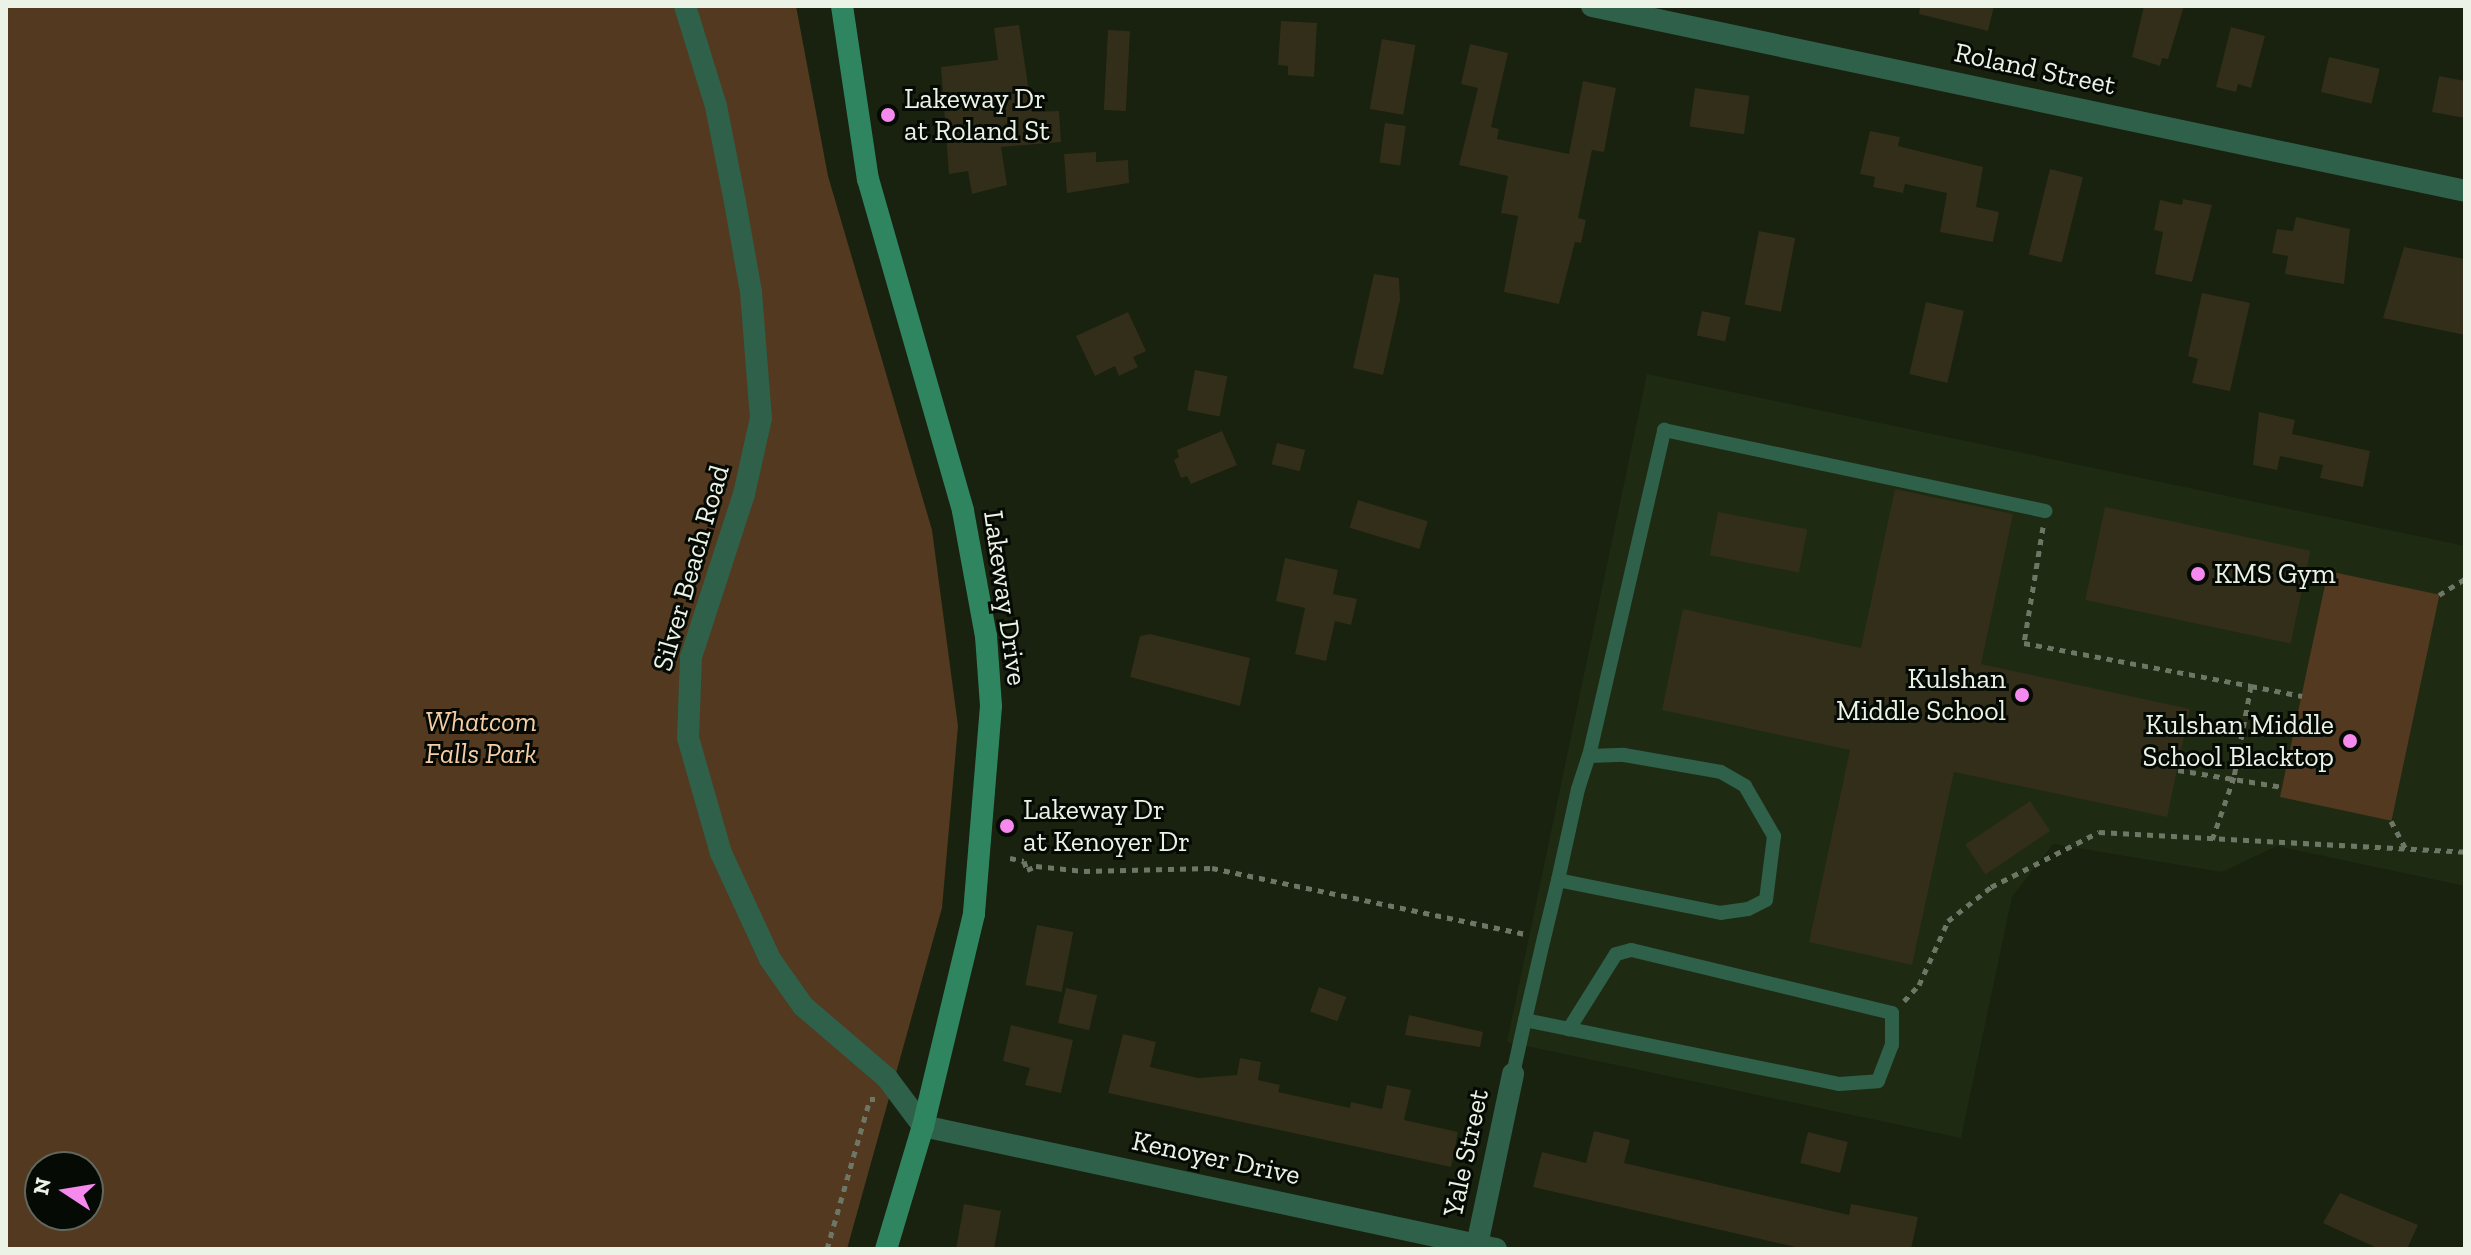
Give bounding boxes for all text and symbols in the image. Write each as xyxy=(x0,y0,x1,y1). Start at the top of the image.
street label: Roland Street xyxy=(1951,36,2119,102)
place label: Lakeway Dr at Roland St xyxy=(904,82,1050,148)
marker: Lakeway Dr at Roland St xyxy=(879,106,897,124)
street label: Silver Beach Road xyxy=(645,461,737,675)
street label: Lakeway Drive xyxy=(976,508,1034,688)
place label: KMS Gym xyxy=(2214,557,2336,591)
marker: KMS Gym xyxy=(2189,565,2207,583)
place label: Kulshan Middle School xyxy=(1836,662,2006,728)
marker: Kulshan Middle School xyxy=(2013,686,2031,704)
park label: Whatcom Falls Park xyxy=(425,705,537,771)
place label: Kulshan Middle School Blacktop xyxy=(2143,708,2334,774)
marker: Kulshan Middle School Blacktop xyxy=(2341,732,2359,750)
place label: Lakeway Dr at Kenoyer Dr xyxy=(1023,793,1191,859)
marker: Lakeway Dr at Kenoyer Dr xyxy=(998,817,1016,835)
street label: Yale Street xyxy=(1436,1086,1496,1220)
street label: Kenoyer Drive xyxy=(1129,1124,1303,1192)
north arrow xyxy=(24,1151,104,1231)
text: N xyxy=(27,1175,57,1197)

